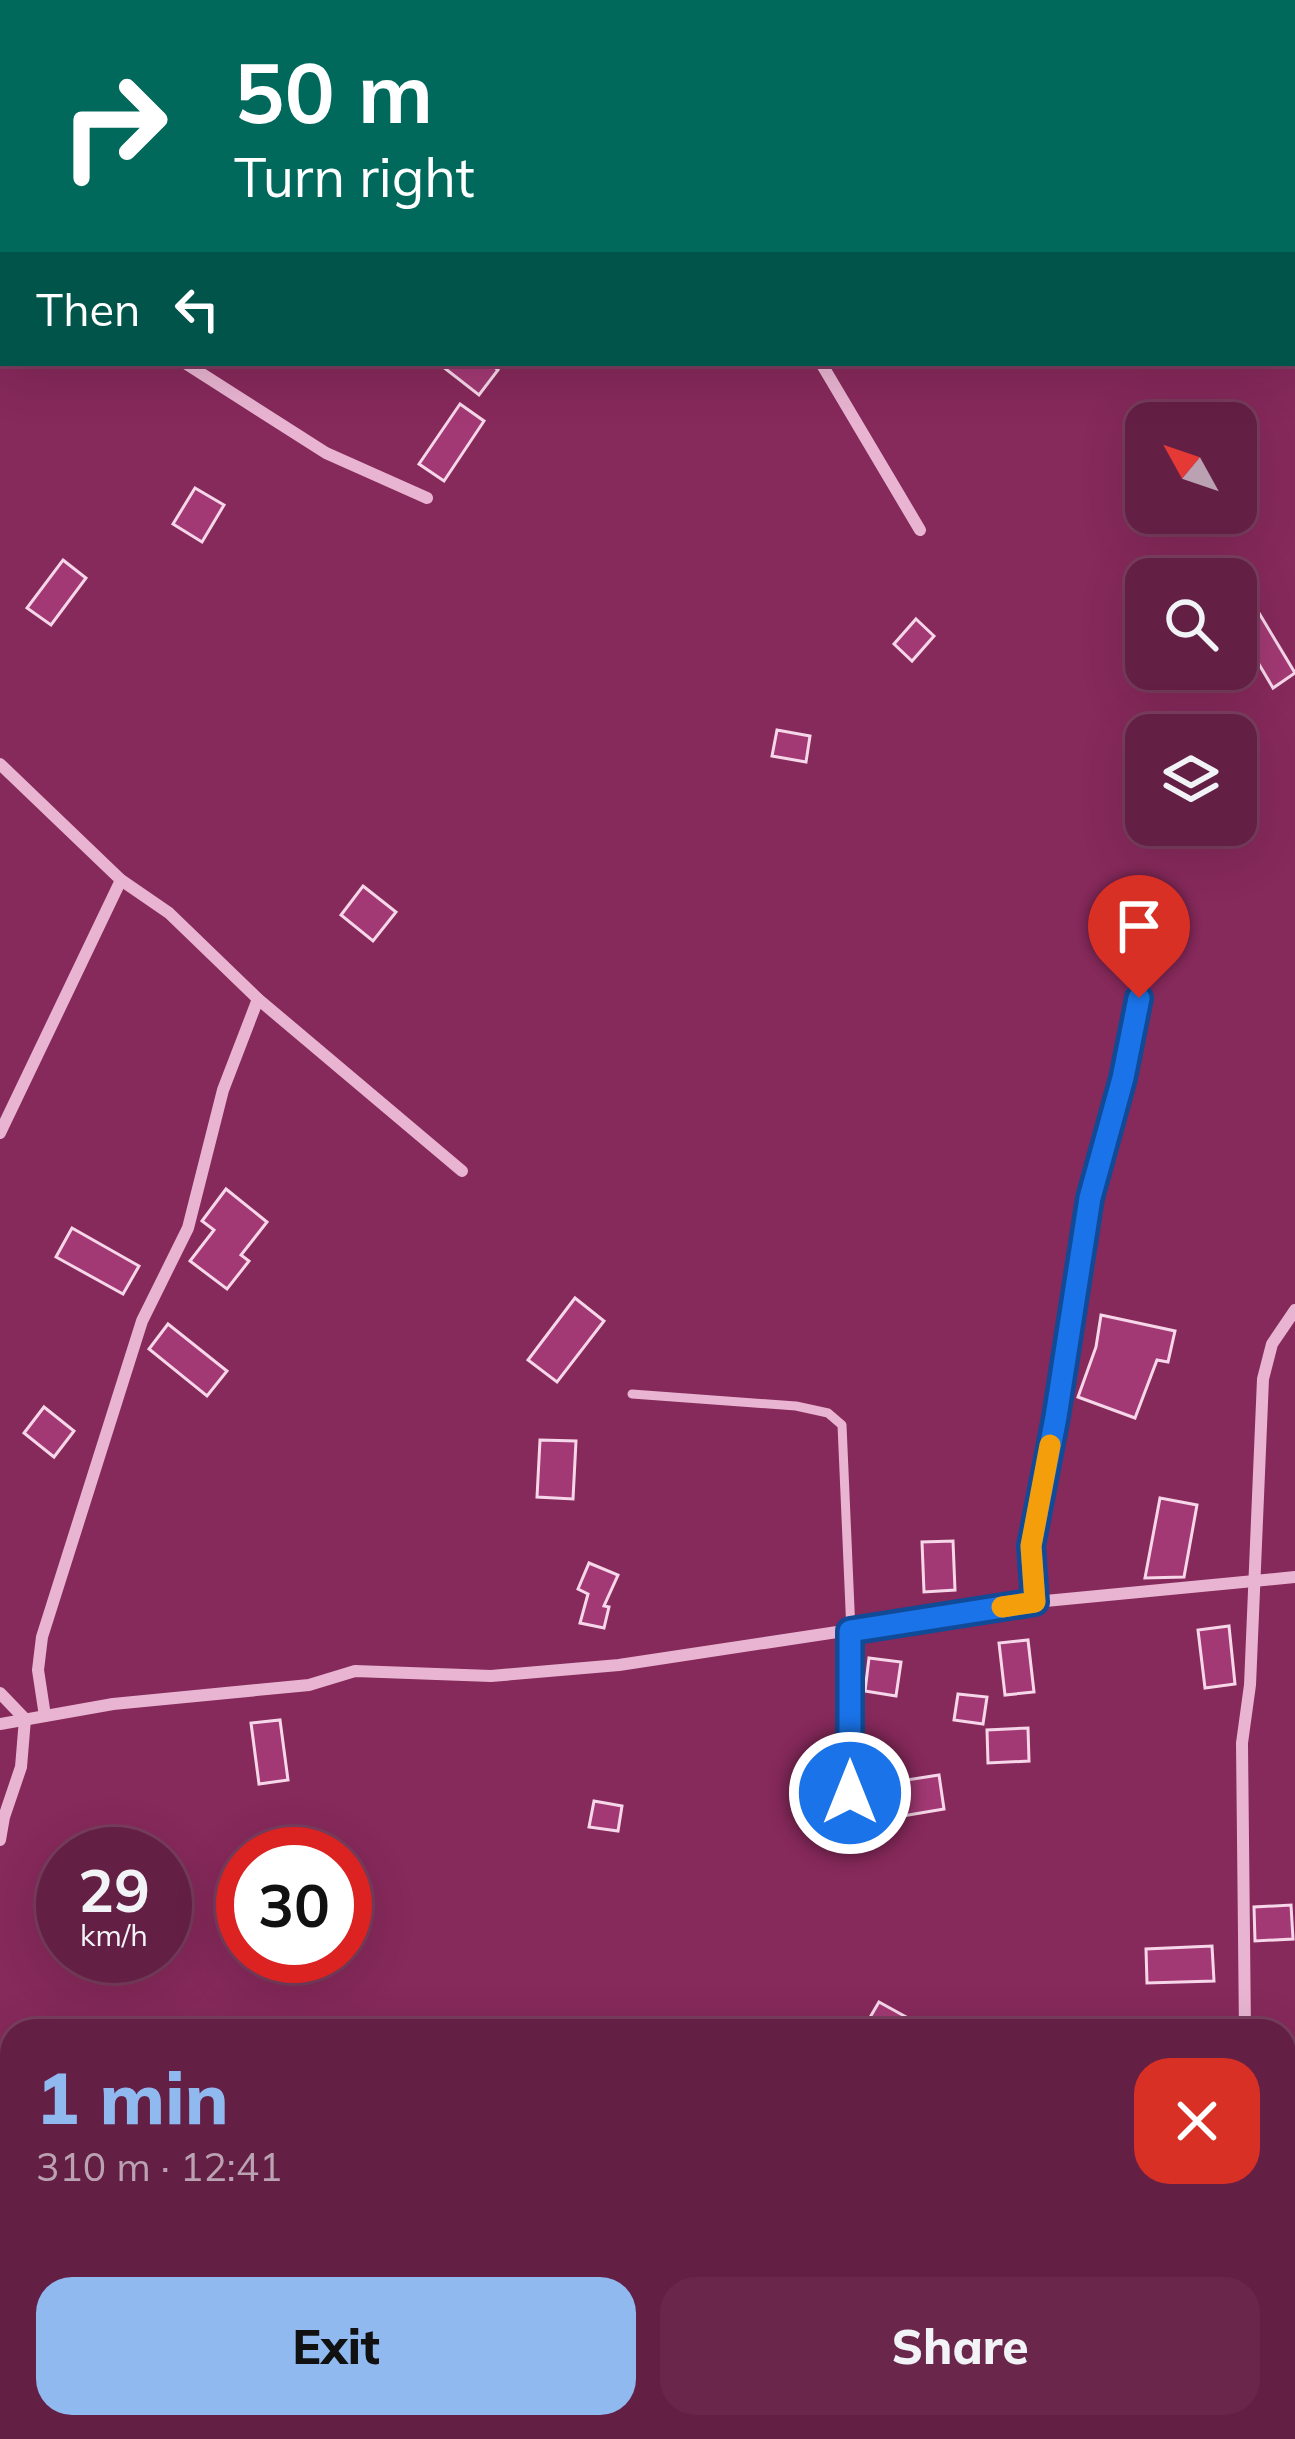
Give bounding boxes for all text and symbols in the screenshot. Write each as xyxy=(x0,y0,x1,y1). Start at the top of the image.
text: 50 m xyxy=(234,39,433,144)
icon: right xyxy=(36,48,192,204)
text: Turn right xyxy=(234,143,475,211)
icon: left xyxy=(164,276,230,342)
text: Then xyxy=(36,281,140,337)
north arrow xyxy=(1125,402,1257,534)
map controls xyxy=(1125,402,1257,846)
button: search xyxy=(1125,558,1257,690)
button: layers xyxy=(1125,714,1257,846)
pin xyxy=(1088,875,1190,998)
icon: arrive xyxy=(1106,893,1172,959)
position arrow xyxy=(787,1730,913,1856)
speed limit sign: 30 xyxy=(216,1827,372,1983)
text: 29 xyxy=(78,1852,150,1927)
text: km/h xyxy=(80,1916,148,1954)
text: 1 min xyxy=(36,2052,229,2142)
button: close xyxy=(1134,2058,1260,2184)
text: 310 m · 12:41 xyxy=(36,2142,282,2191)
button: Exit xyxy=(36,2277,636,2415)
button: Share xyxy=(660,2277,1260,2415)

